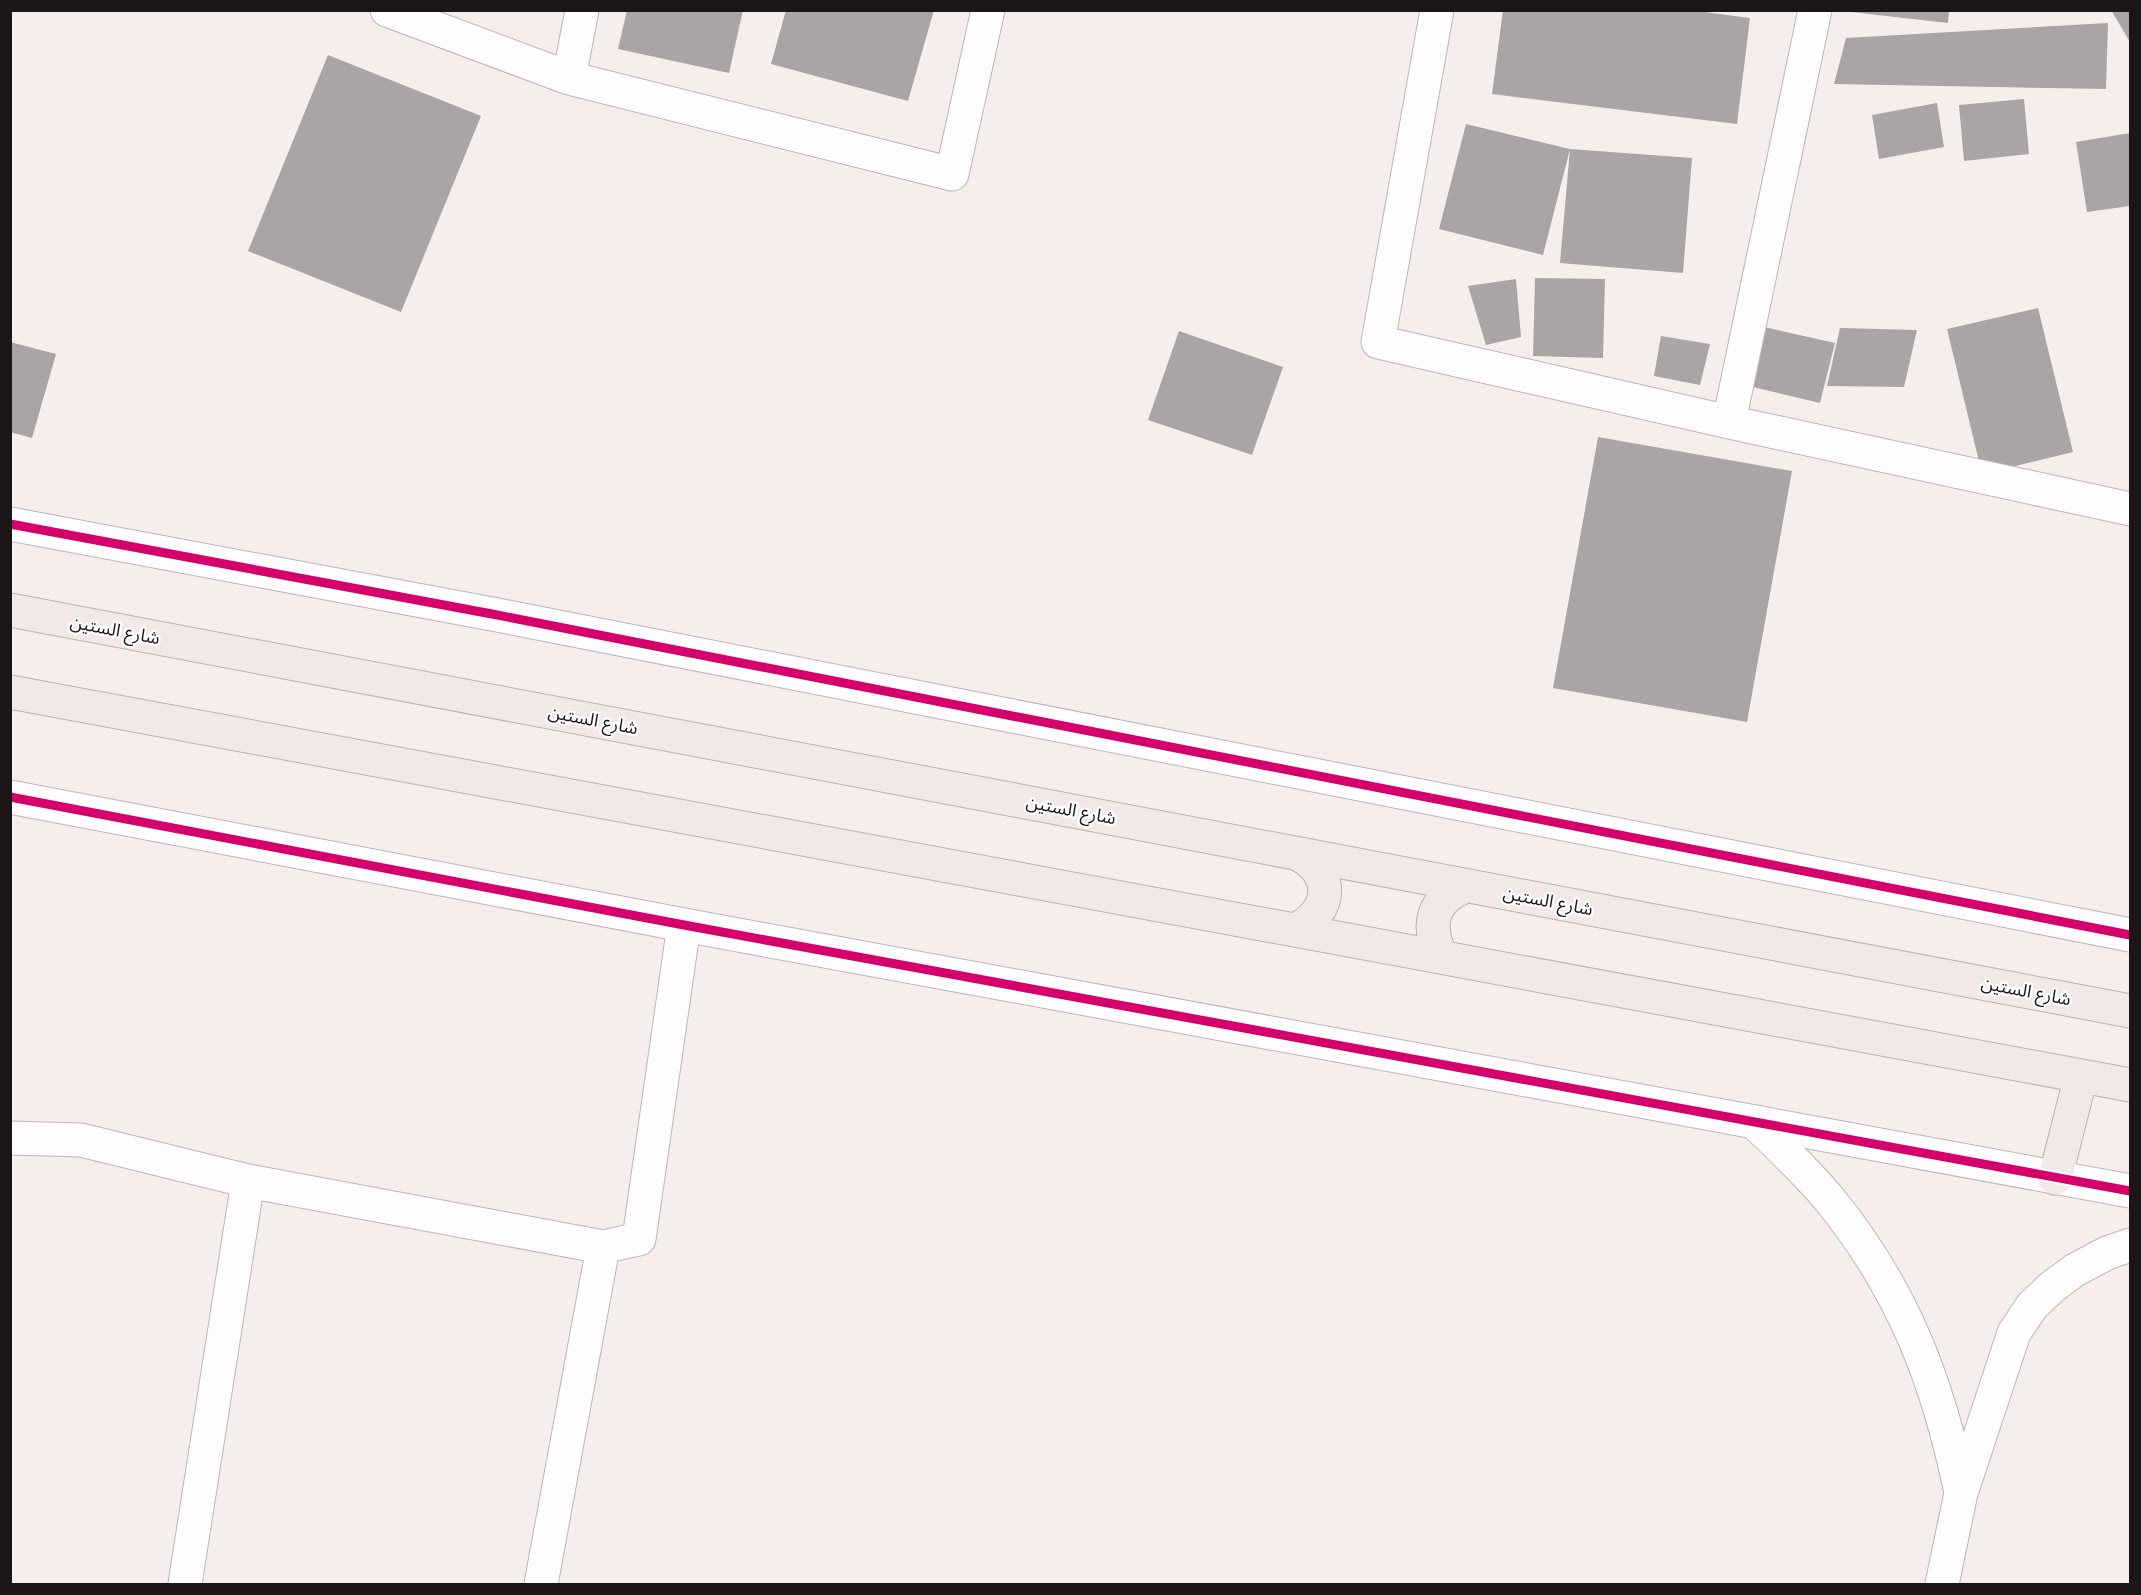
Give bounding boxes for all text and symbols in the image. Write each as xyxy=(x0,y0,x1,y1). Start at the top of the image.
street label: شارع الستين xyxy=(68,612,162,652)
street label: شارع الستين xyxy=(546,702,640,742)
street label: شارع الستين xyxy=(1024,792,1118,832)
street label: شارع الستين xyxy=(1501,883,1595,923)
street label: شارع الستين xyxy=(1979,973,2073,1013)

